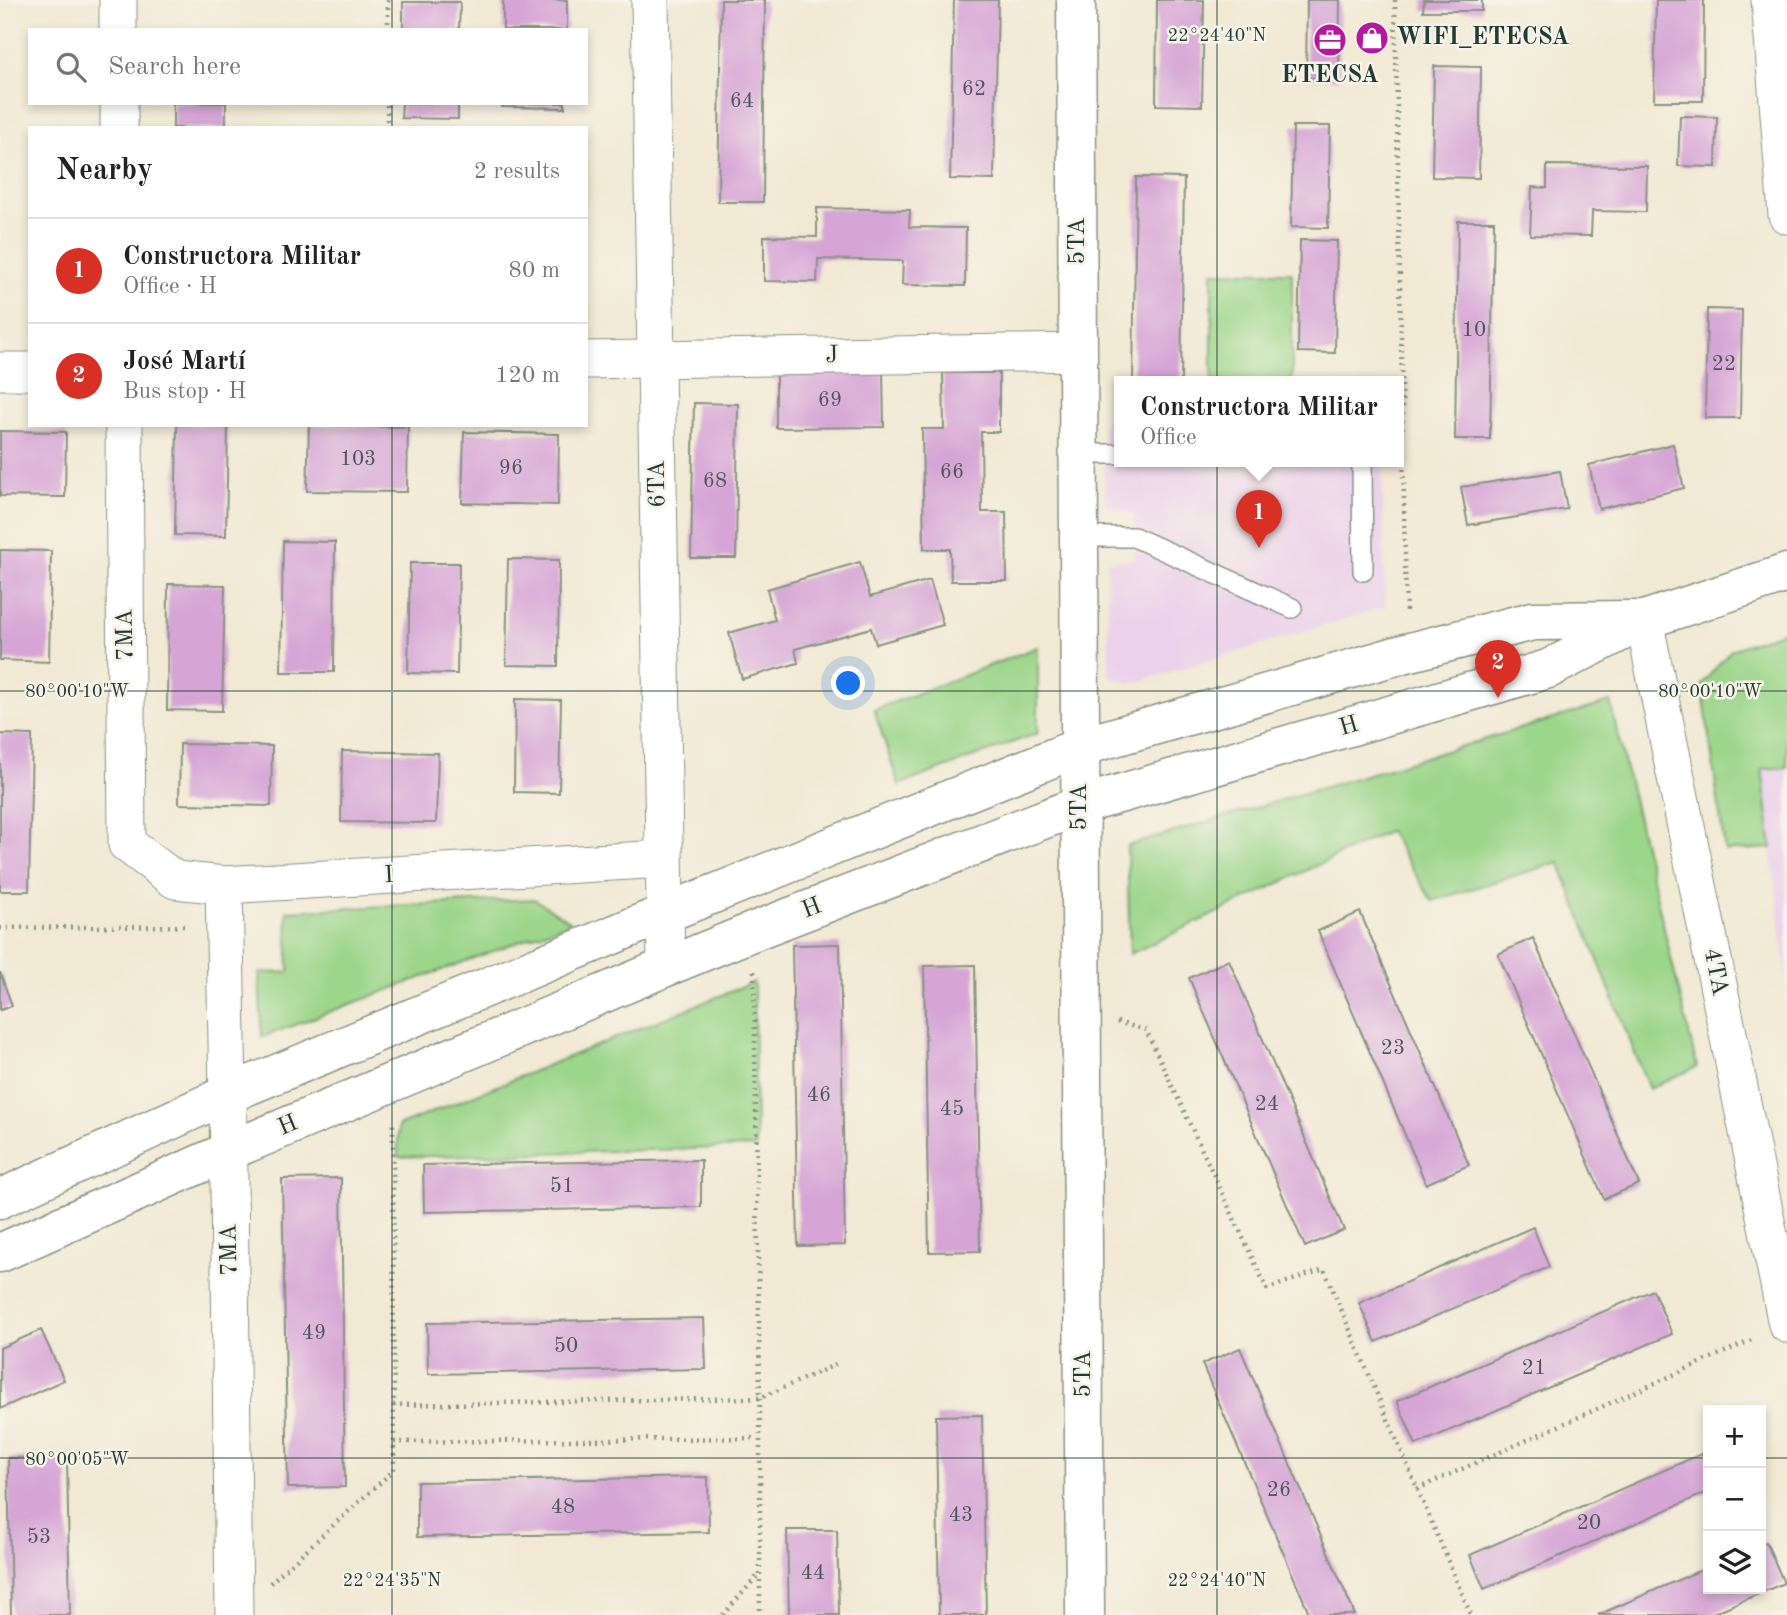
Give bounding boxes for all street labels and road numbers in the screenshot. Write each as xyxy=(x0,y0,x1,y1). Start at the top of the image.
street label: 5TA xyxy=(1066,217,1090,265)
street label: J xyxy=(825,344,839,368)
street label: 6TA xyxy=(646,460,670,508)
street label: 7MA xyxy=(114,609,138,661)
street label: H xyxy=(1337,713,1361,741)
street label: 5TA xyxy=(1068,783,1092,831)
street label: I xyxy=(384,864,394,888)
street label: H xyxy=(799,894,825,924)
street label: 4TA xyxy=(1699,946,1731,998)
street label: H xyxy=(275,1111,301,1141)
street label: 7MA xyxy=(218,1224,242,1276)
street label: 5TA xyxy=(1072,1350,1096,1398)

